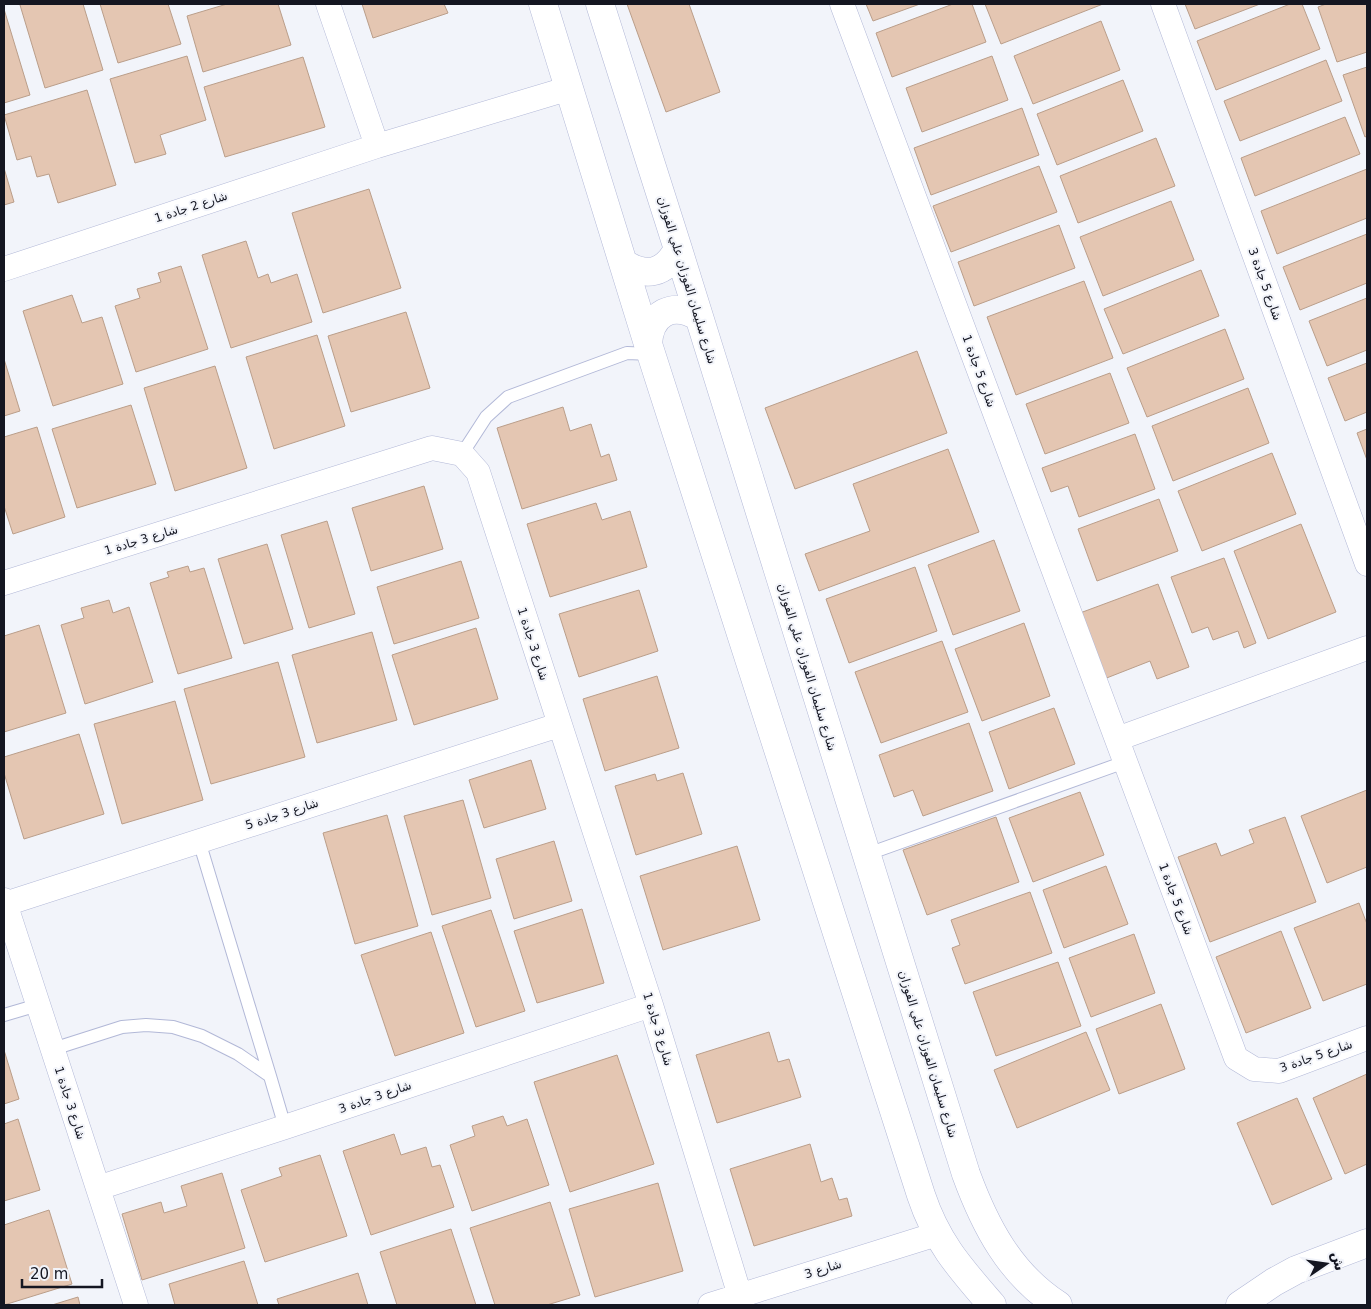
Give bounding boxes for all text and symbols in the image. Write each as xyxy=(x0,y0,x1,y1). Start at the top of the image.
street label: شارع 2 جادة 1 xyxy=(153,189,230,226)
street label: شارع سليمان الفوزان علي الفوزان xyxy=(654,195,719,366)
street label: شارع 5 جادة 3 xyxy=(1244,246,1285,322)
street label: شارع 5 جادة 1 xyxy=(958,333,999,409)
street label: شارع 3 جادة 1 xyxy=(103,522,180,559)
street label: شارع سليمان الفوزان علي الفوزان xyxy=(774,582,839,753)
street label: شارع 3 جادة 1 xyxy=(514,606,551,683)
street label: شارع 3 جادة 5 xyxy=(244,796,321,833)
street label: شارع 5 جادة 1 xyxy=(1155,861,1196,937)
street label: شارع سليمان الفوزان علي الفوزان xyxy=(895,969,960,1140)
street label: شارع 3 جادة 1 xyxy=(639,991,676,1068)
street label: شارع 5 جادة 3 xyxy=(1278,1037,1355,1076)
street label: شارع 3 جادة 1 xyxy=(51,1065,88,1142)
street label: شارع 3 جادة 3 xyxy=(337,1078,414,1117)
north arrow xyxy=(1301,1239,1351,1289)
text: ش xyxy=(1329,1250,1349,1272)
scale bar xyxy=(22,1256,102,1288)
street label: شارع 3 xyxy=(803,1257,844,1282)
text: 20 m xyxy=(30,1265,68,1283)

